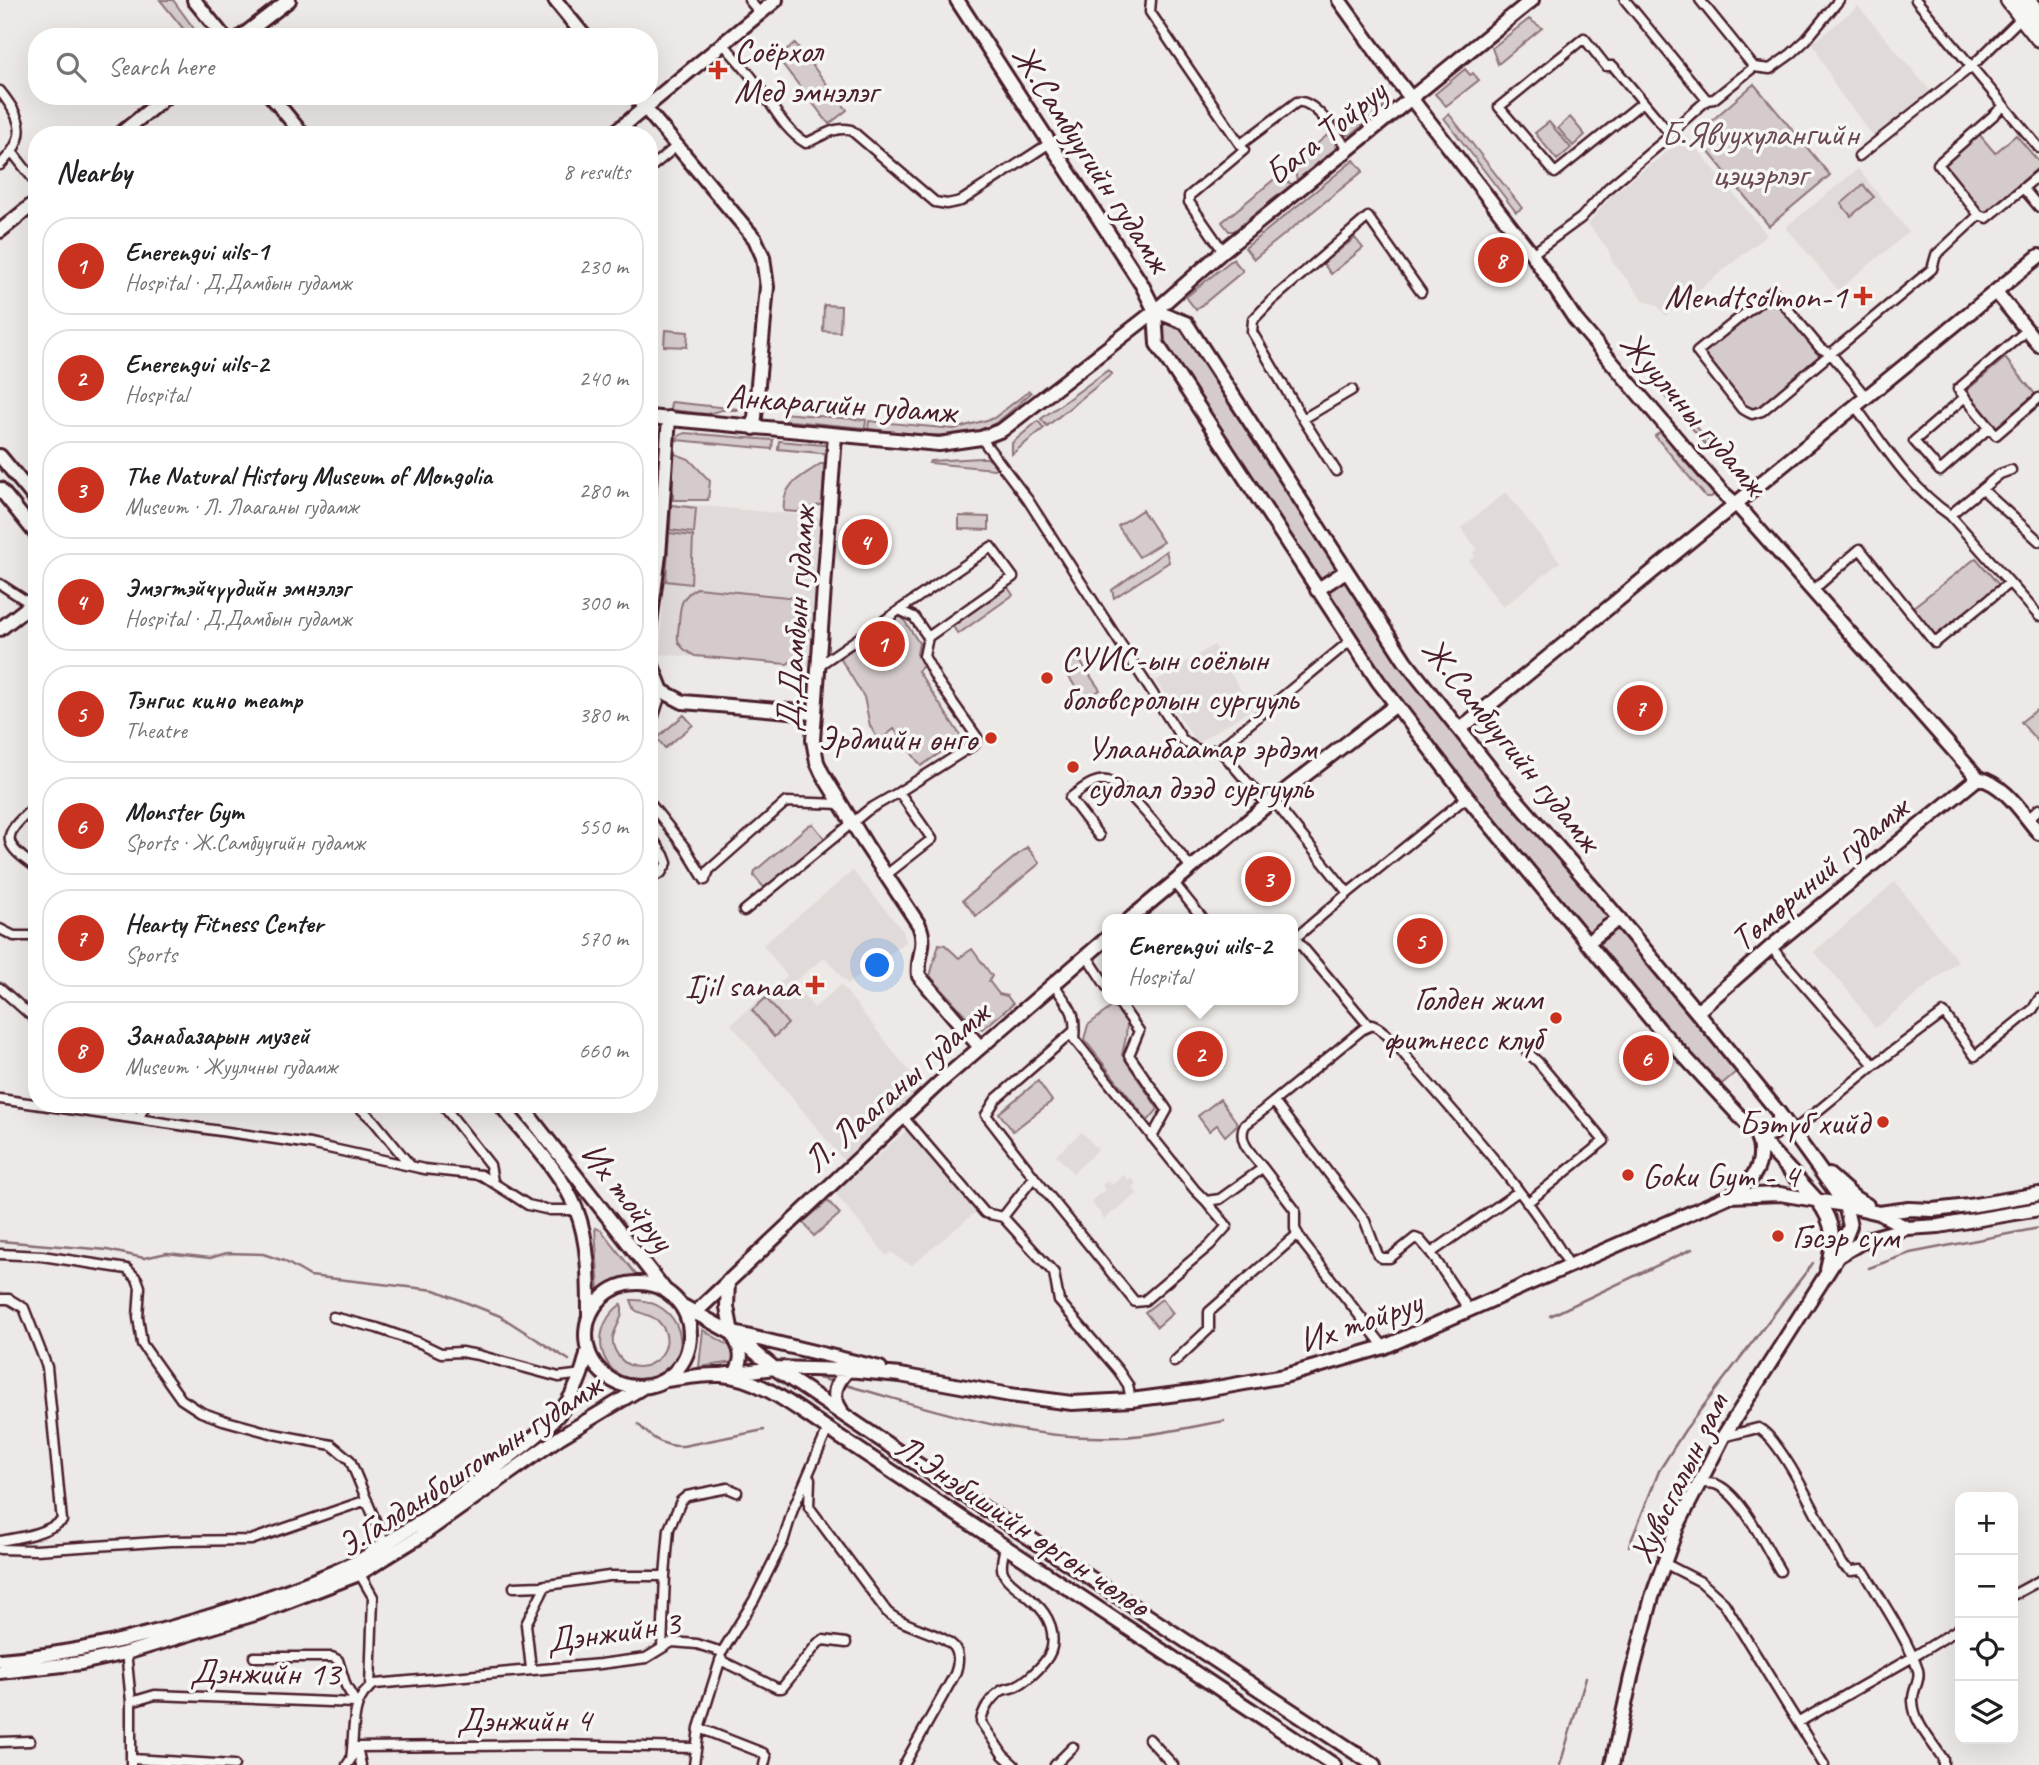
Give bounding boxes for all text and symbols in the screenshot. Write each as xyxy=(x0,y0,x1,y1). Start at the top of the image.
search box xyxy=(28,28,658,105)
place label: Соёрхол Мед эмнэлэг xyxy=(734,28,882,113)
street label: Ж.Самбуугийн гудамж xyxy=(1001,36,1184,283)
icon: search xyxy=(52,48,90,86)
text: Search here xyxy=(108,50,214,83)
marker: Соёрхол Мед эмнэлэг xyxy=(708,60,728,80)
street label: Бага Тойруу xyxy=(1255,68,1397,195)
park label: Б.Явуухулангийн цэцэрлэг xyxy=(1661,111,1861,196)
text: Nearby xyxy=(56,153,132,191)
text: 8 results xyxy=(563,157,630,186)
pin: 8 xyxy=(1478,234,1524,286)
text: Enerengui uils-1 xyxy=(125,235,269,268)
text: 1 xyxy=(76,252,86,281)
text: 230 m xyxy=(579,252,628,281)
text: Hospital · Д.Дамбын гудамж xyxy=(125,268,351,297)
place label: Mendtsolmon-1 xyxy=(1664,274,1849,319)
marker: Mendtsolmon-1 xyxy=(1853,286,1873,306)
street label: Жуулчны гудамж xyxy=(1610,322,1780,508)
text: Enerengui uils-2 xyxy=(125,347,269,380)
text: 2 xyxy=(76,364,86,393)
text: 240 m xyxy=(579,364,628,393)
street label: Анкарагийн гудамж xyxy=(724,373,961,434)
text: Hospital xyxy=(125,380,188,409)
text: The Natural History Museum of Mongolia xyxy=(125,459,492,492)
text: 3 xyxy=(76,476,86,505)
text: 280 m xyxy=(579,476,628,505)
text: Museum · Л. Лааганы гудамж xyxy=(125,492,359,521)
street label: Д.Дамбын гудамж xyxy=(765,502,826,733)
pin: 4 xyxy=(842,516,888,568)
text: Эмэгтэйчүүдийн эмнэлэг xyxy=(125,571,350,604)
text: 4 xyxy=(76,588,86,617)
text: 300 m xyxy=(579,588,628,617)
text: Hospital · Д.Дамбын гудамж xyxy=(125,604,351,633)
pin: 1 xyxy=(859,618,905,670)
street label: Ж.Самбуугийн гудамж xyxy=(1412,628,1614,863)
place label: СУИС-ын соёлын боловсролын сургууль xyxy=(1061,636,1300,721)
marker: СУИС-ын соёлын боловсролын сургууль xyxy=(1039,670,1055,686)
pin: 7 xyxy=(1617,682,1663,734)
text: Тэнгис кино театр xyxy=(125,683,302,716)
text: 5 xyxy=(76,700,86,729)
text: 380 m xyxy=(579,700,628,729)
text: Theatre xyxy=(125,716,187,745)
place label: Эрдмийн өнгө xyxy=(818,716,980,761)
place label: Улаанбаатар эрдэм судлал дээд сургууль xyxy=(1087,725,1319,810)
marker: Эрдмийн өнгө xyxy=(983,730,999,746)
marker: Улаанбаатар эрдэм судлал дээд сургууль xyxy=(1065,759,1081,775)
street label: Төмөрчний гудамж xyxy=(1721,783,1920,961)
text: Monster Gym xyxy=(125,795,244,828)
text: 6 xyxy=(76,812,86,841)
text: 550 m xyxy=(579,812,628,841)
text: Sports · Ж.Самбуугийн гудамж xyxy=(125,828,365,857)
pin: 3 xyxy=(1245,853,1291,905)
text: Hearty Fitness Center xyxy=(125,907,323,940)
popup xyxy=(1102,914,1298,1005)
pin: 5 xyxy=(1397,915,1443,967)
text: 7 xyxy=(76,924,86,953)
text: 570 m xyxy=(579,924,628,953)
text: Enerengui uils-2 xyxy=(1128,929,1272,962)
text: Sports xyxy=(125,940,177,969)
your location xyxy=(860,948,894,982)
text: Hospital xyxy=(1128,962,1191,991)
place label: Ijil sanaa xyxy=(685,963,802,1008)
marker: Ijil sanaa xyxy=(805,975,825,995)
place label: Голден жим фитнесс клуб xyxy=(1383,976,1548,1061)
street label: Л. Лааганы гудамж xyxy=(793,988,1002,1182)
marker: Голден жим фитнесс клуб xyxy=(1548,1010,1564,1026)
text: Занабазарын музей xyxy=(125,1019,309,1052)
pin: 2 xyxy=(1177,1028,1223,1080)
pin: 6 xyxy=(1623,1032,1669,1084)
text: 8 xyxy=(76,1036,86,1065)
text: 660 m xyxy=(579,1036,628,1065)
text: Museum · Жуулчны гудамж xyxy=(125,1052,337,1081)
place label: Бэтүб хийд xyxy=(1739,1100,1873,1145)
marker: Бэтүб хийд xyxy=(1875,1114,1891,1130)
street label: Их тойруу xyxy=(571,1133,686,1262)
place label: Goku Gym - 4 xyxy=(1642,1153,1802,1198)
marker: Goku Gym - 4 xyxy=(1620,1167,1636,1183)
place label: Гэсэр сүм xyxy=(1792,1214,1901,1259)
marker: Гэсэр сүм xyxy=(1770,1228,1786,1244)
street label: Их тойруу xyxy=(1293,1279,1429,1363)
street label: Э.Галданбошготын гудамж xyxy=(328,1361,613,1568)
street label: Хувьсгалын зам xyxy=(1618,1384,1740,1570)
street label: Л.Энэбишийн өргөн чөлөө xyxy=(887,1424,1161,1629)
map controls xyxy=(1955,1492,2018,1744)
button: + xyxy=(1955,1492,2018,1555)
button: − xyxy=(1955,1555,2018,1618)
street label: Дэнжийн 3 xyxy=(543,1600,685,1663)
button: locate xyxy=(1955,1618,2018,1681)
street label: Дэнжийн 13 xyxy=(189,1649,343,1696)
button: layers xyxy=(1955,1681,2018,1744)
street label: Дэнжийн 4 xyxy=(457,1697,595,1742)

